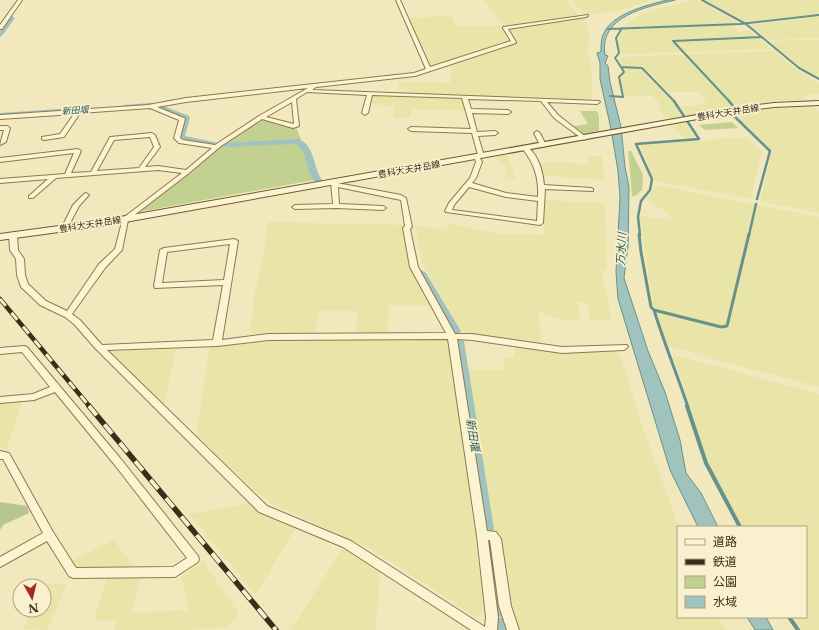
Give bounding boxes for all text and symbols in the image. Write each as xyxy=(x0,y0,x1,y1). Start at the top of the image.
street label: 豊科大天井岳線 xyxy=(696,101,761,122)
water label: 新田堰 xyxy=(61,103,91,116)
street label: 豊科大天井岳線 xyxy=(377,158,442,180)
street label: 豊科大天井岳線 xyxy=(58,213,123,234)
water label: 万水川 xyxy=(613,231,629,266)
water label: 新田堰 xyxy=(464,418,483,454)
legend xyxy=(677,526,807,618)
text: 道路 xyxy=(713,534,737,549)
text: 鉄道 xyxy=(713,554,737,569)
text: 公園 xyxy=(713,574,737,589)
north arrow xyxy=(12,578,52,618)
text: 水域 xyxy=(713,594,737,609)
text: N xyxy=(27,600,39,616)

